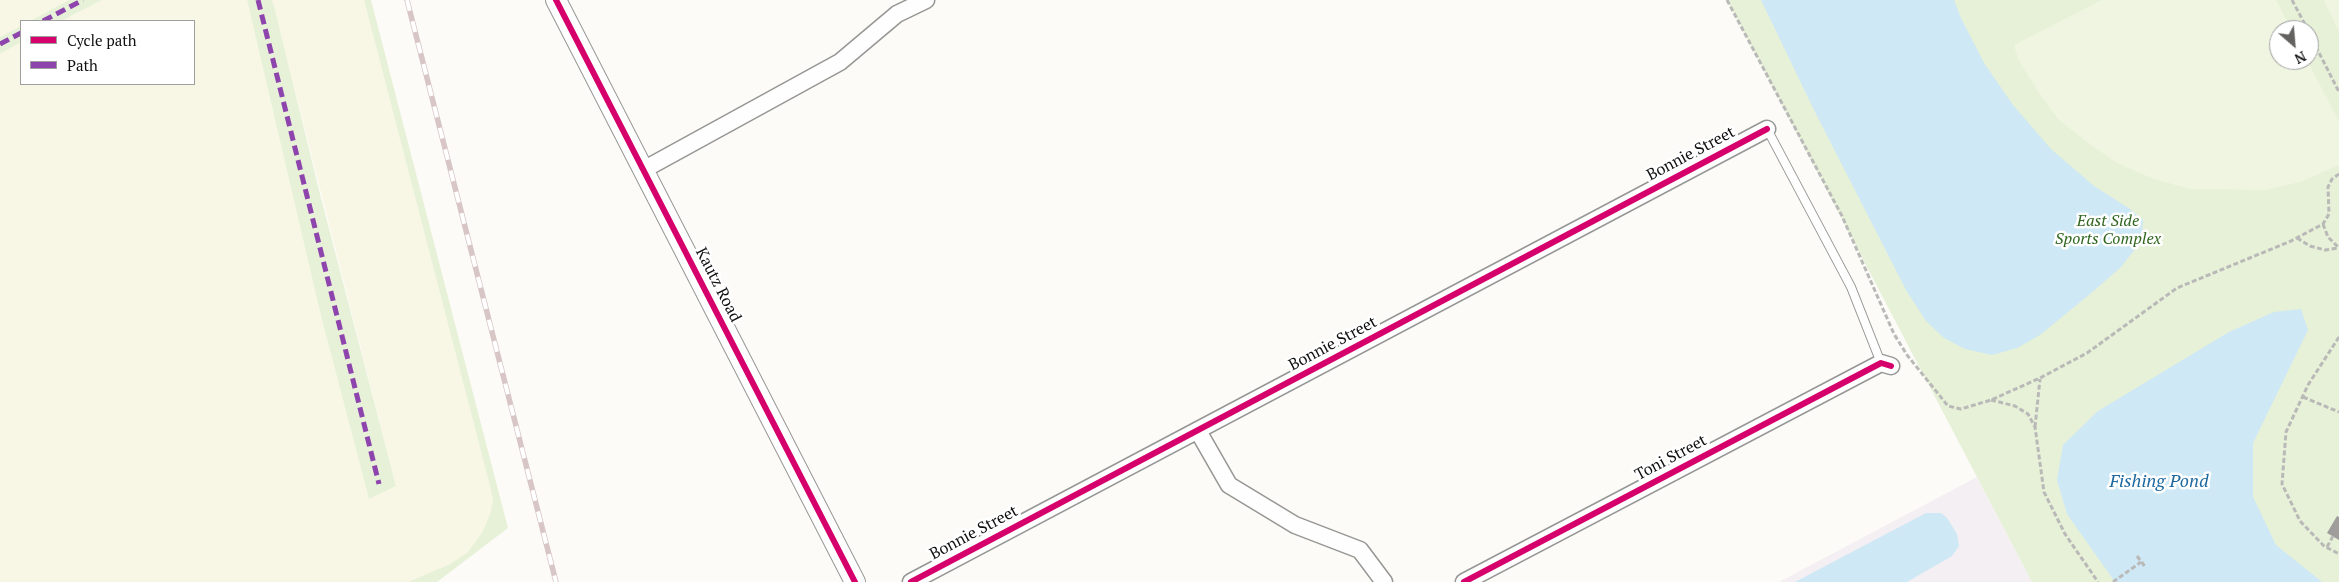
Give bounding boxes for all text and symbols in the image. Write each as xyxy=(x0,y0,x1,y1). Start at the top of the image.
legend xyxy=(20,20,195,85)
north arrow xyxy=(2269,20,2319,70)
text: Cycle path xyxy=(67,30,137,50)
text: N xyxy=(2292,47,2310,69)
text: Path xyxy=(67,55,98,75)
street label: Bonnie Street xyxy=(1644,123,1738,185)
park label: East Side Sports Complex xyxy=(2055,211,2161,249)
street label: Kautz Road xyxy=(691,245,745,325)
street label: Bonnie Street xyxy=(1286,313,1380,375)
street label: Toni Street xyxy=(1632,431,1710,485)
water label: Fishing Pond xyxy=(2109,471,2209,493)
street label: Bonnie Street xyxy=(927,502,1021,564)

